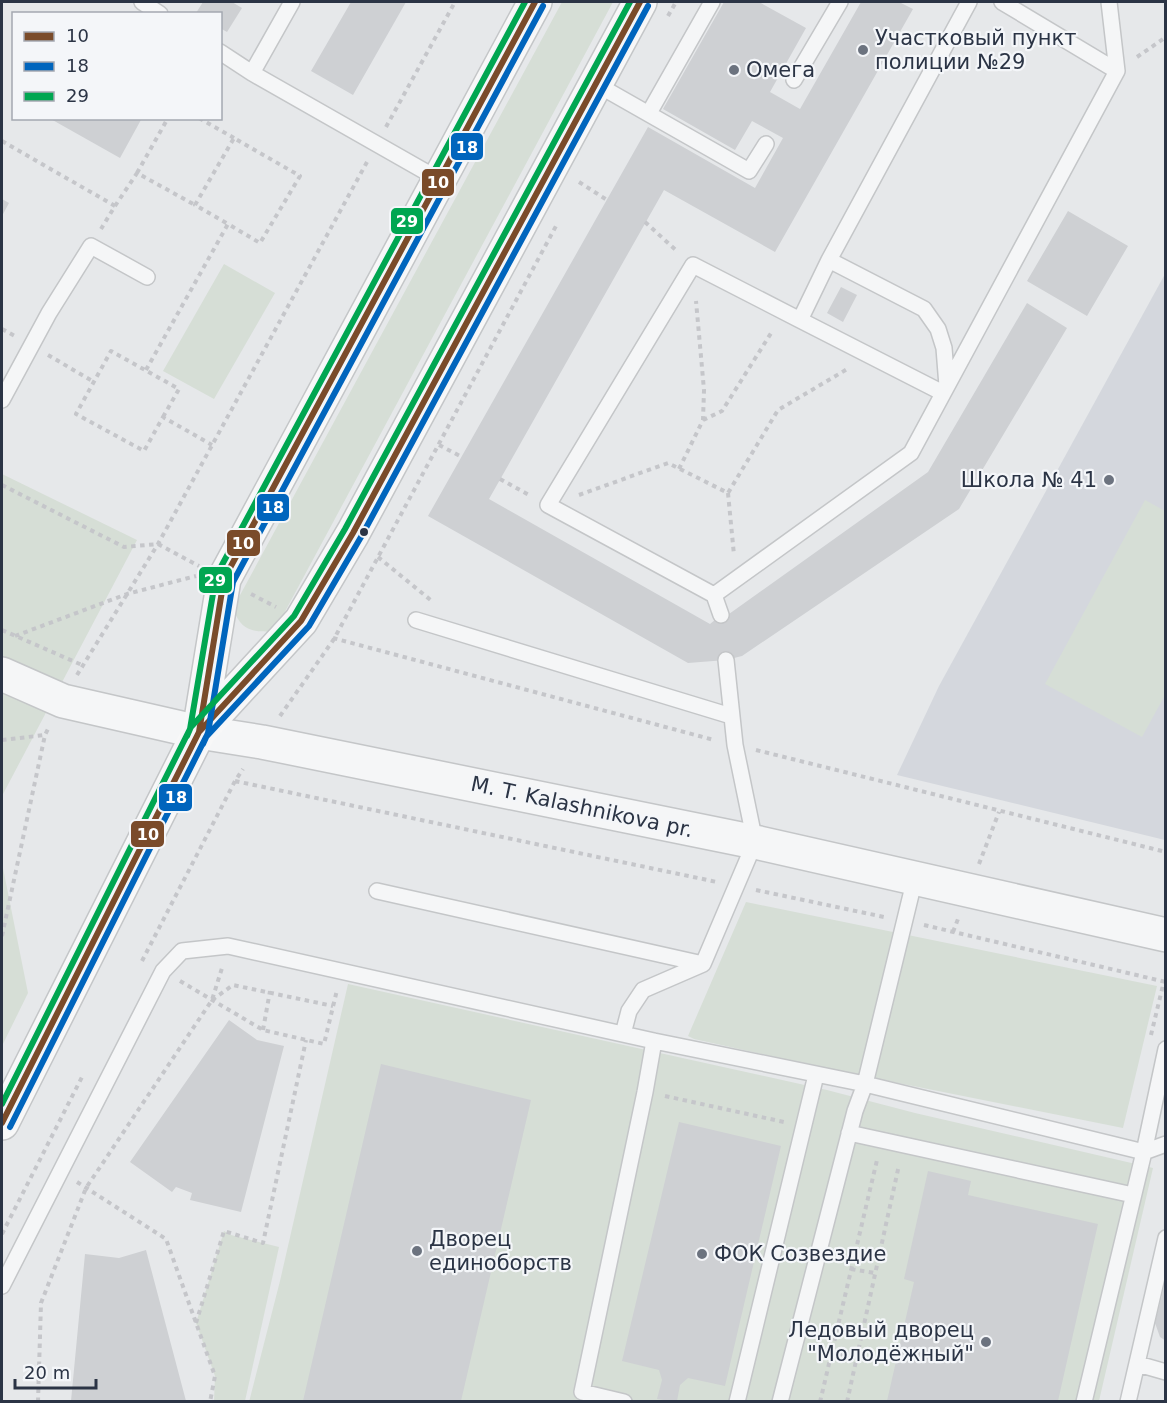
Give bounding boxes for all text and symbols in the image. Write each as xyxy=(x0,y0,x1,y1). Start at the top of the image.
legend xyxy=(12,12,222,120)
text: 10 xyxy=(66,25,89,46)
place label: Участковый пункт полиции №29 xyxy=(875,26,1076,74)
marker: Участковый пункт полиции №29 xyxy=(856,43,870,57)
text: 18 xyxy=(66,55,89,76)
place label: Омега xyxy=(746,58,815,82)
marker: Омега xyxy=(727,63,741,77)
text: 29 xyxy=(66,85,89,106)
line badge: 18 xyxy=(450,132,484,161)
text: 18 xyxy=(456,138,478,157)
line badge: 10 xyxy=(421,168,455,197)
text: 10 xyxy=(427,173,449,192)
line badge: 29 xyxy=(390,207,424,235)
text: 29 xyxy=(396,212,418,231)
place label: Школа № 41 xyxy=(961,468,1097,492)
marker: Школа № 41 xyxy=(1102,473,1116,487)
line badge: 18 xyxy=(256,493,290,522)
text: 18 xyxy=(262,498,284,517)
unlabelled marker xyxy=(358,526,370,538)
line badge: 10 xyxy=(226,529,261,557)
text: 10 xyxy=(232,534,254,553)
line badge: 29 xyxy=(198,566,233,594)
text: 29 xyxy=(204,571,226,590)
street label: M. T. Kalashnikova pr. xyxy=(469,772,695,842)
line badge: 18 xyxy=(158,783,193,812)
text: 18 xyxy=(165,788,187,807)
line badge: 10 xyxy=(130,820,165,848)
text: 10 xyxy=(137,825,159,844)
place label: Дворец единоборств xyxy=(429,1227,572,1275)
place label: ФОК Созвездие xyxy=(714,1242,886,1266)
marker: Дворец единоборств xyxy=(410,1244,424,1258)
marker: ФОК Созвездие xyxy=(695,1247,709,1261)
place label: Ледовый дворец "Молодёжный" xyxy=(788,1318,974,1366)
marker: Ледовый дворец "Молодёжный" xyxy=(979,1335,993,1349)
scale bar xyxy=(15,1352,96,1390)
text: 20 m xyxy=(24,1362,70,1383)

